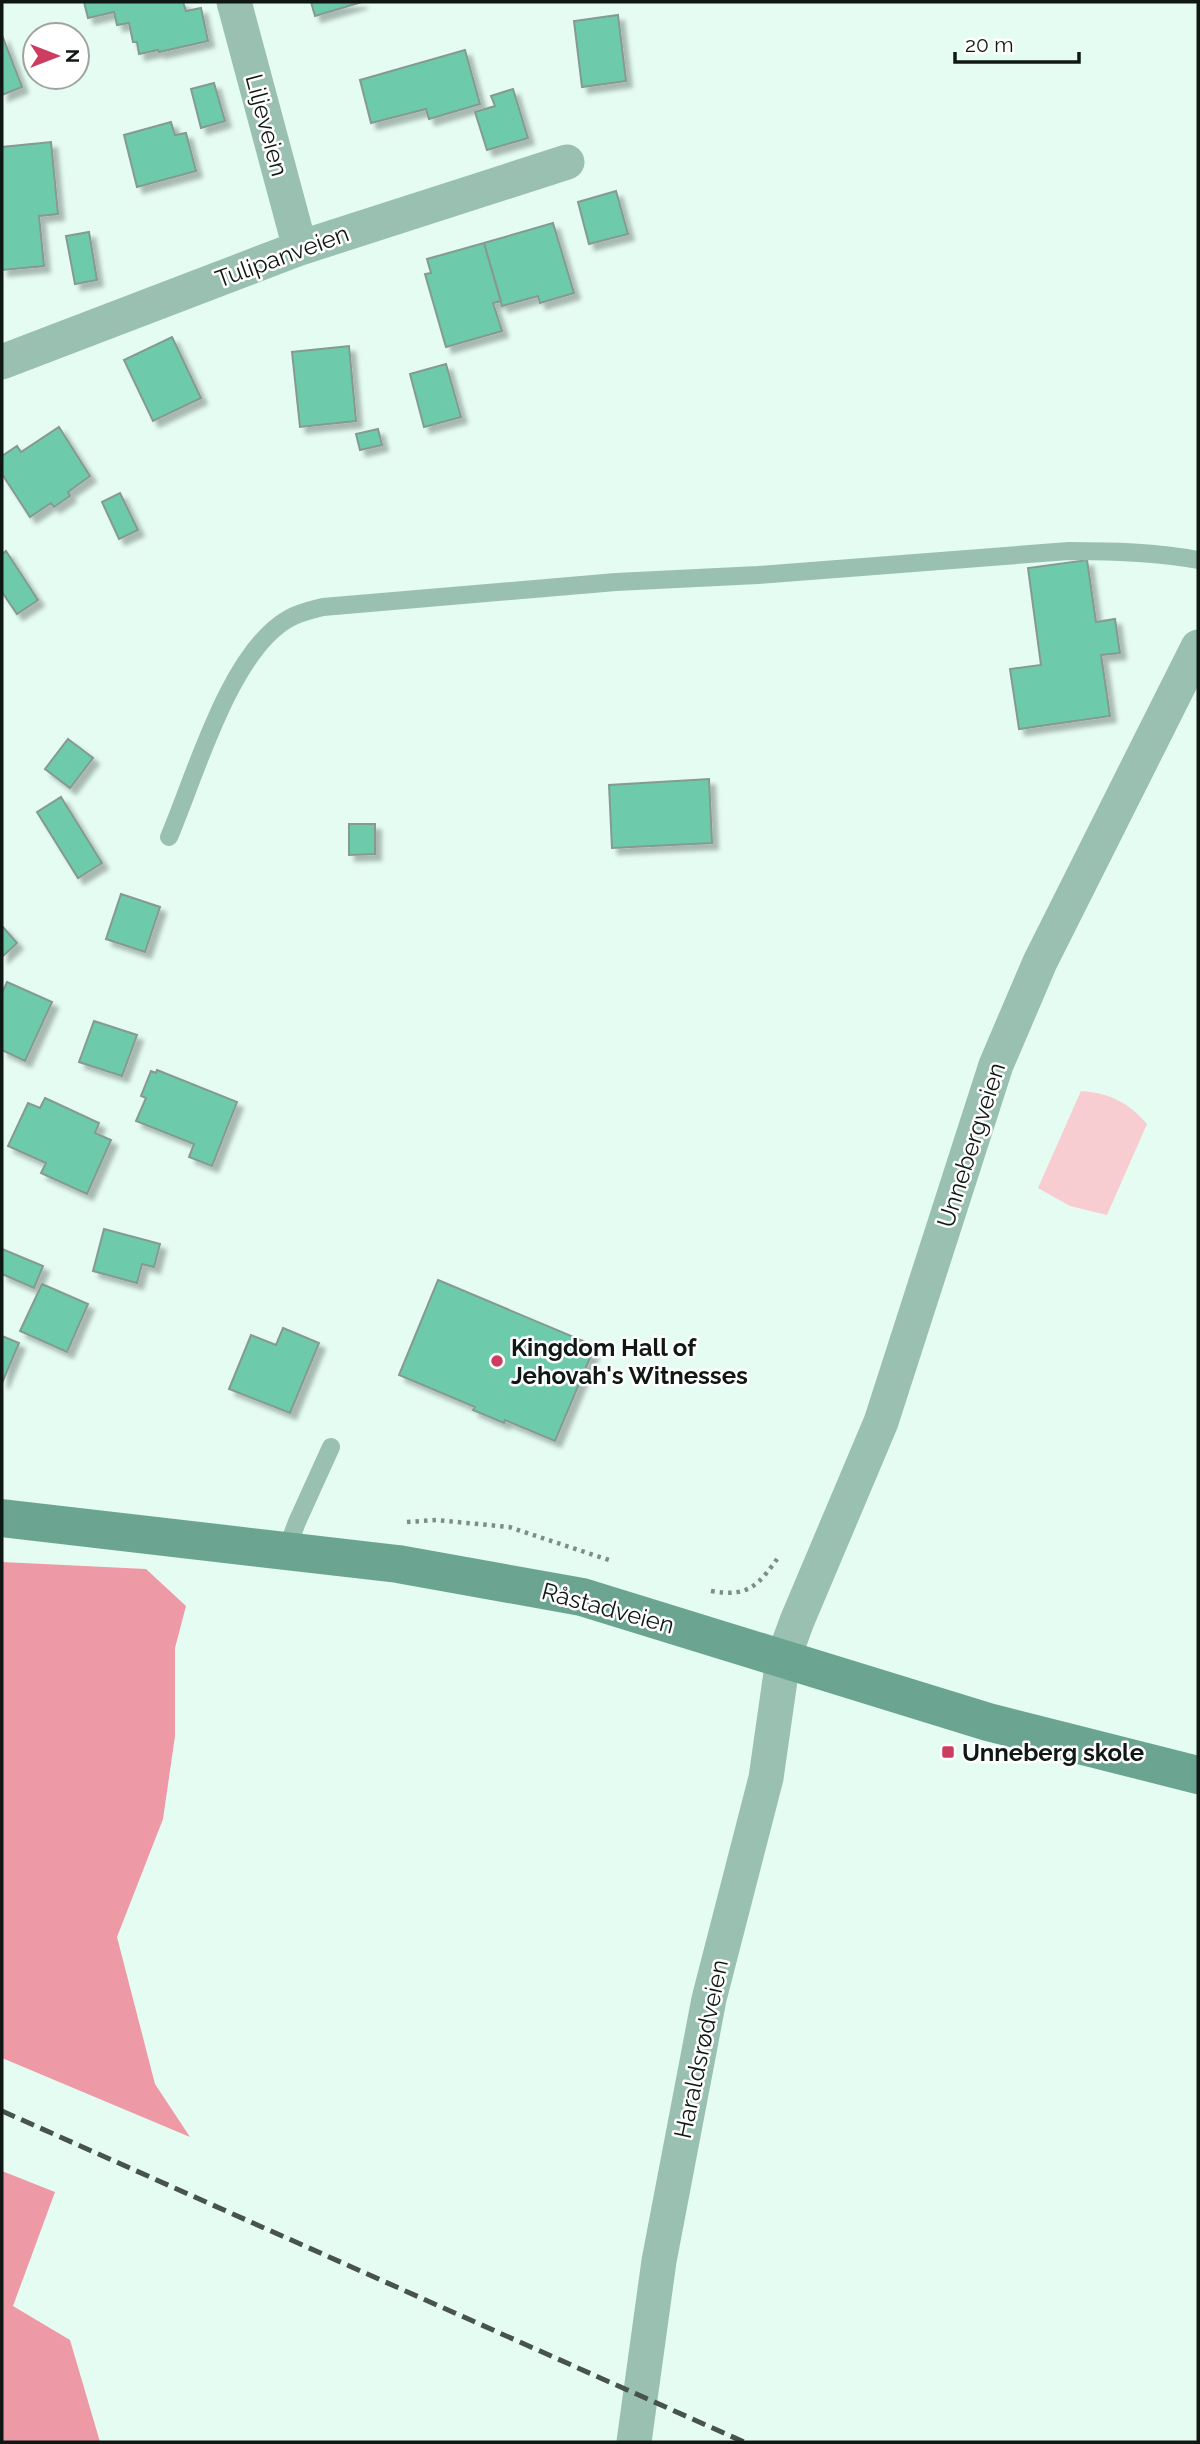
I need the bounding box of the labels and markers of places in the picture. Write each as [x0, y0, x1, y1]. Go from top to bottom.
place label: Kingdom Hall of Jehovah's Witnesses [511, 1333, 748, 1390]
marker: Kingdom Hall of Jehovah's Witnesses [489, 1353, 505, 1369]
place label: Unneberg skole [962, 1738, 1144, 1767]
marker: Unneberg skole [940, 1744, 956, 1760]

